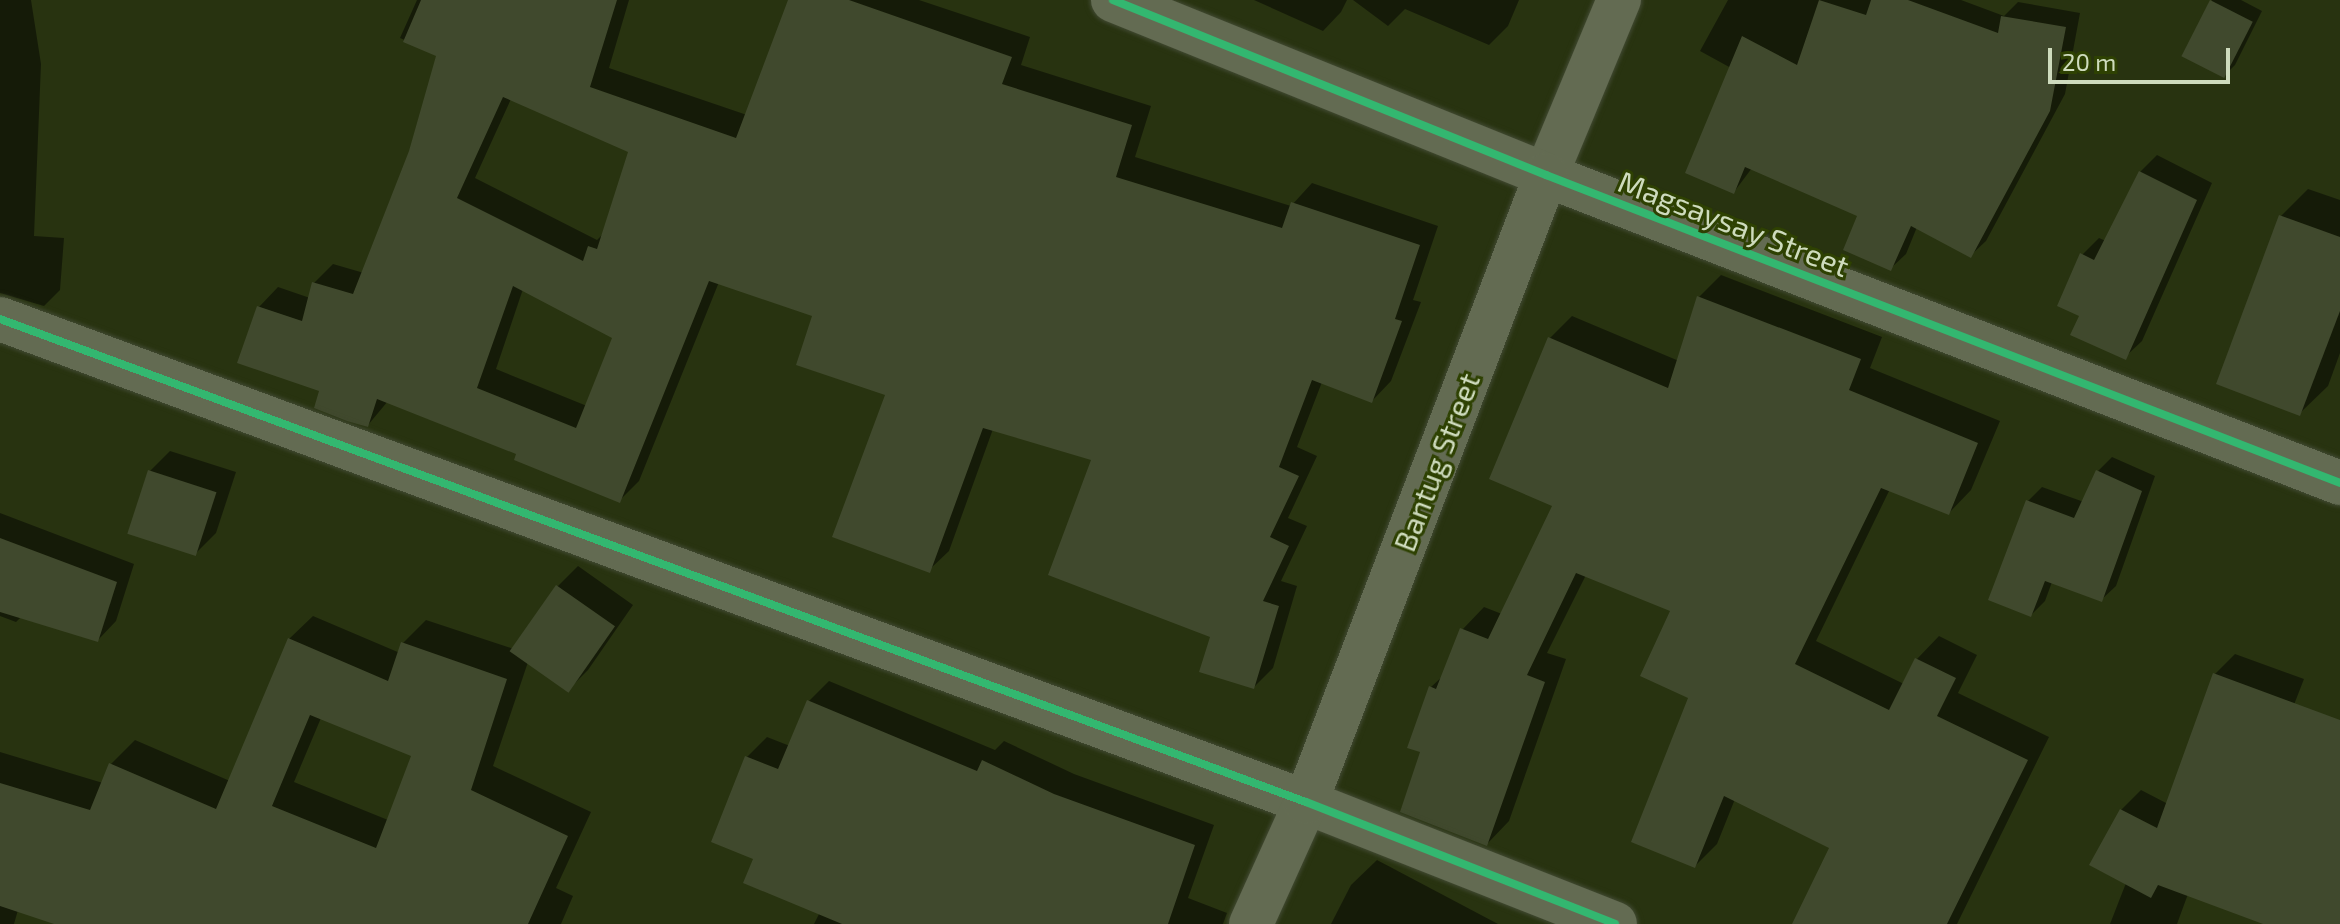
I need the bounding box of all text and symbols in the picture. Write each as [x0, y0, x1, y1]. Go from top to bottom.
scale bar [2052, 32, 2234, 82]
text: 20 m [2062, 47, 2116, 76]
street label: Magsaysay Street [1613, 162, 1855, 284]
street label: Bantug Street [1386, 368, 1486, 556]

